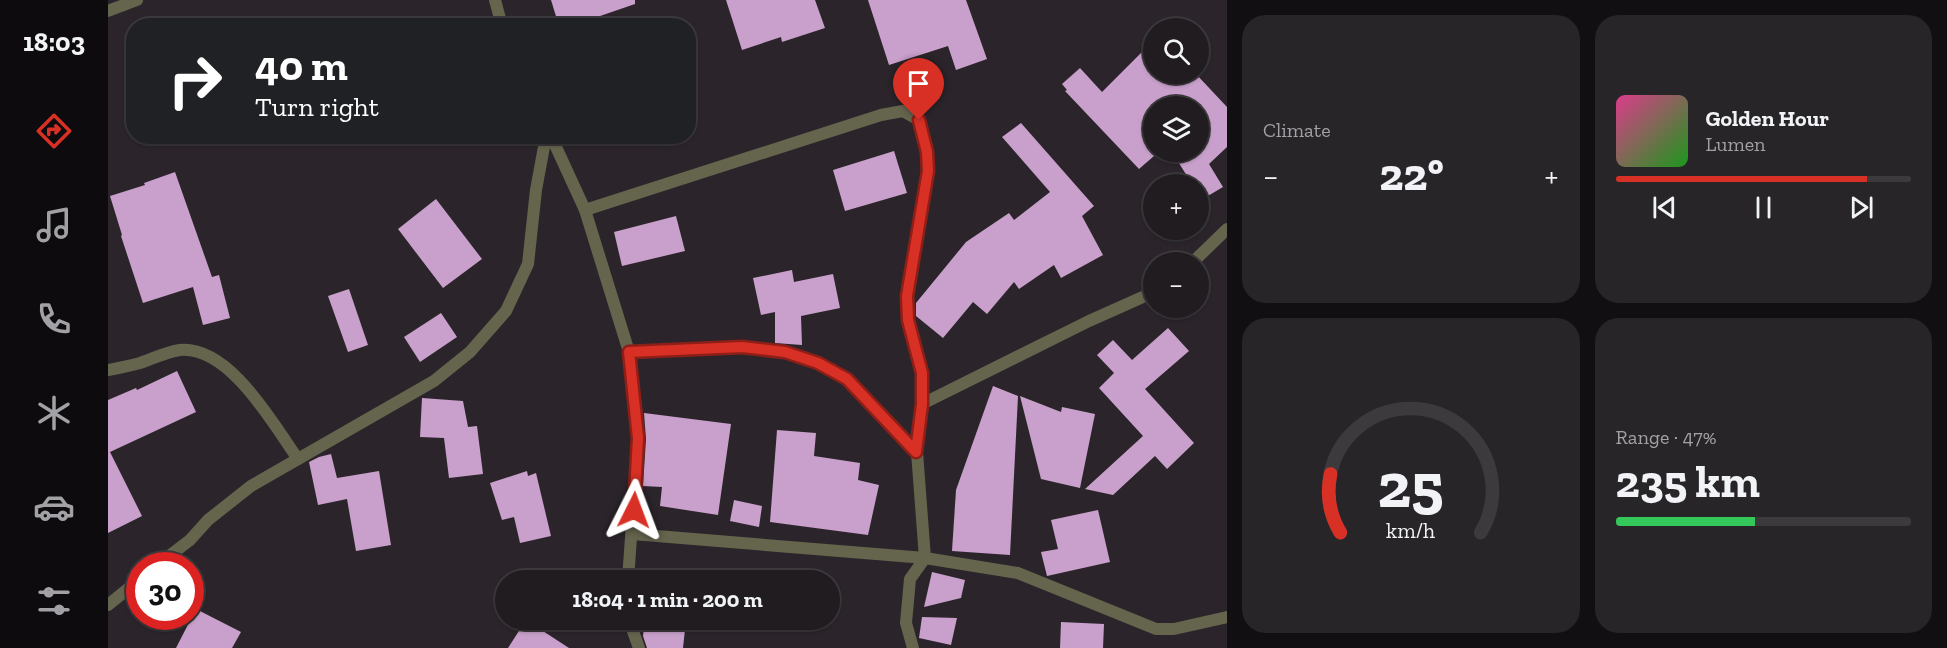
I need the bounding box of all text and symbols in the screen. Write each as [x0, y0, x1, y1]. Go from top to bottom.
map controls [1143, 18, 1209, 318]
button: search [1143, 18, 1209, 84]
text: 18:03 [23, 26, 85, 58]
text: 40 m [255, 40, 348, 91]
icon: right [156, 42, 234, 120]
pin [893, 58, 944, 120]
icon: arrive [902, 67, 935, 100]
text: Turn right [255, 91, 379, 123]
button: layers [1143, 96, 1209, 162]
text: Golden Hour [1706, 105, 1829, 132]
icon: directions [33, 110, 75, 152]
text: Climate [1263, 118, 1331, 142]
text: Lumen [1706, 132, 1766, 156]
text: 22° [1379, 148, 1444, 202]
text: − [1263, 156, 1278, 195]
text: + [1545, 156, 1559, 195]
button: + [1143, 174, 1209, 240]
icon: previous [1648, 191, 1681, 224]
icon: pause [1747, 191, 1780, 224]
icon: next [1845, 191, 1878, 224]
icon: music [33, 204, 75, 246]
button: − [1143, 252, 1209, 318]
icon: phone [33, 298, 75, 340]
icon: climate [33, 392, 75, 434]
text: Range · 47% [1616, 425, 1716, 449]
text: 25 [1378, 448, 1444, 523]
text: 235 km [1616, 455, 1760, 509]
position arrow [602, 478, 666, 542]
icon: car [33, 486, 75, 528]
text: km/h [1386, 518, 1435, 543]
speed limit sign: 30 [126, 552, 204, 630]
icon: filters [33, 580, 75, 622]
text: 18:04 · 1 min · 200 m [572, 586, 763, 613]

